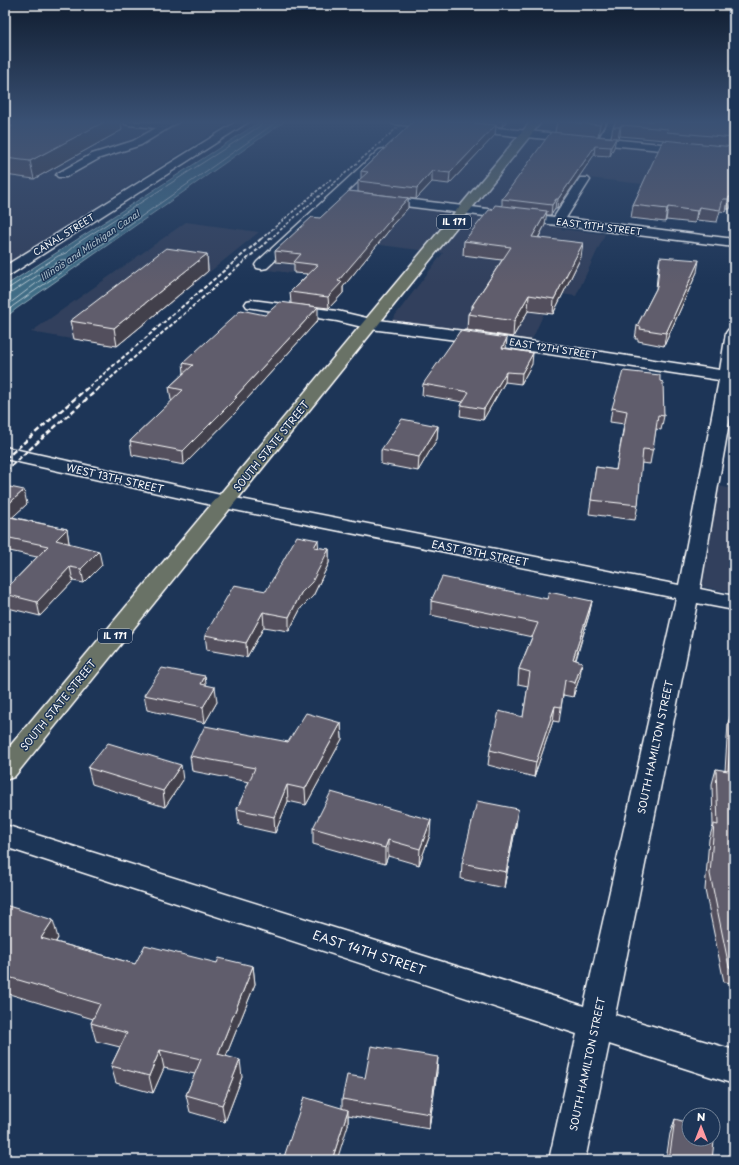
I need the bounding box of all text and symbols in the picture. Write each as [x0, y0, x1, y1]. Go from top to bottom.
water label: Illinois and Michigan Canal [37, 206, 143, 284]
street label: CANAL STREET [30, 209, 98, 259]
street label: EAST 11TH STREET [555, 214, 644, 238]
road number: IL 171 [437, 215, 471, 229]
street label: EAST 12TH STREET [508, 334, 599, 362]
street label: SOUTH STATE STREET [229, 397, 312, 494]
street label: WEST 13TH STREET [65, 459, 166, 496]
street label: EAST 13TH STREET [430, 536, 530, 569]
road number: IL 171 [98, 629, 132, 643]
street label: SOUTH STATE STREET [16, 656, 99, 753]
street label: SOUTH HAMILTON STREET [633, 679, 676, 815]
street label: EAST 14TH STREET [310, 925, 429, 979]
street label: SOUTH HAMILTON STREET [565, 996, 608, 1132]
north arrow [681, 1107, 721, 1147]
text: N [697, 1108, 706, 1125]

